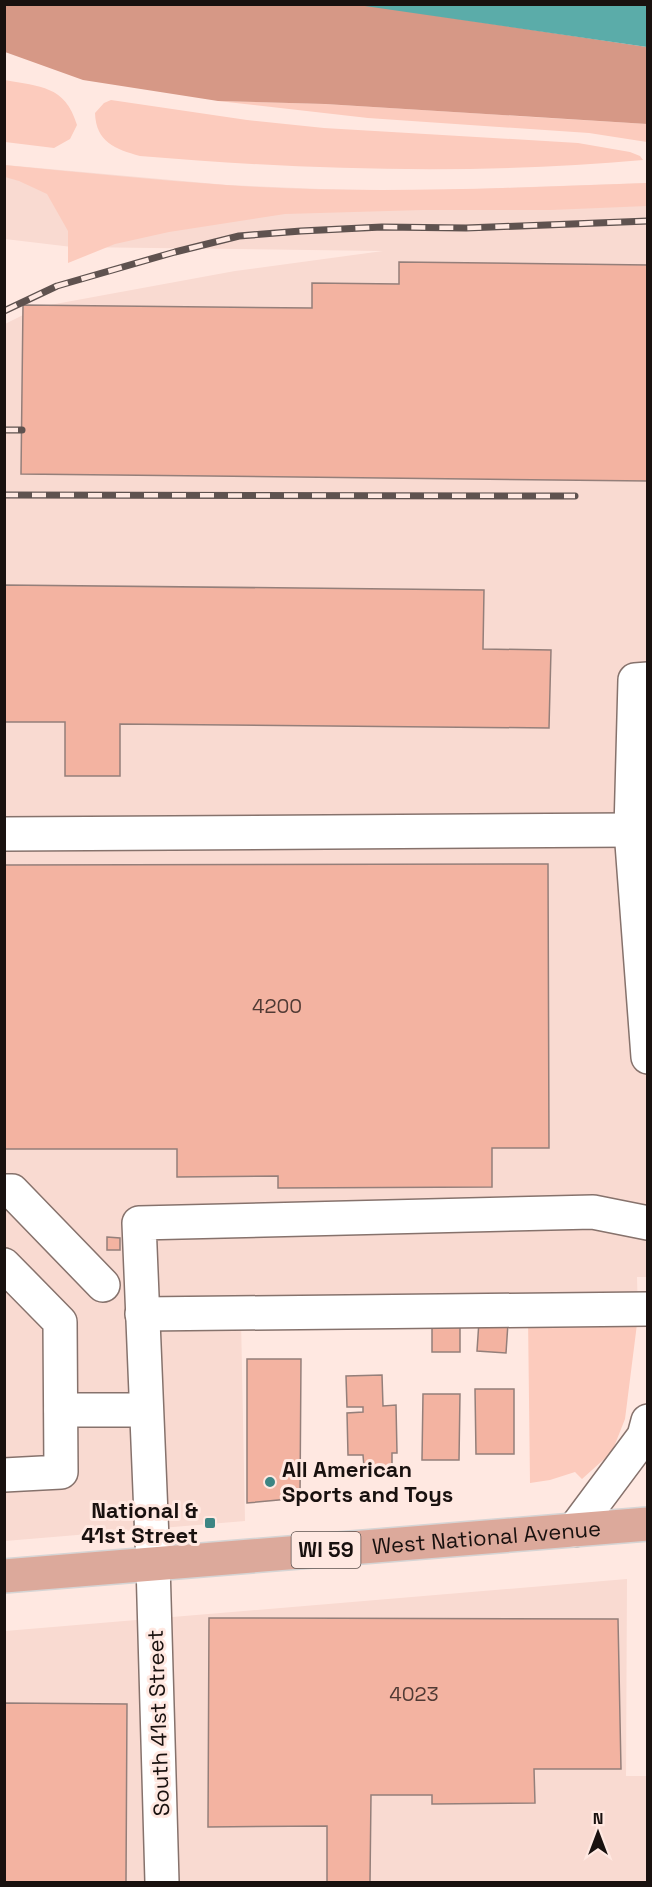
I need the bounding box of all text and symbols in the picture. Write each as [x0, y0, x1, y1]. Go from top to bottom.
house number: 4200 [252, 993, 302, 1019]
place label: All American Sports and Toys [282, 1455, 453, 1508]
marker: All American Sports and Toys [263, 1475, 277, 1489]
place label: National & 41st Street [81, 1496, 198, 1549]
street label: West National Avenue [371, 1514, 602, 1560]
marker: National & 41st Street [203, 1516, 217, 1530]
road number: WI 59 [292, 1532, 360, 1568]
street label: South 41st Street [141, 1629, 175, 1817]
house number: 4023 [389, 1681, 439, 1707]
north arrow [568, 1803, 628, 1863]
text: N [593, 1808, 603, 1829]

